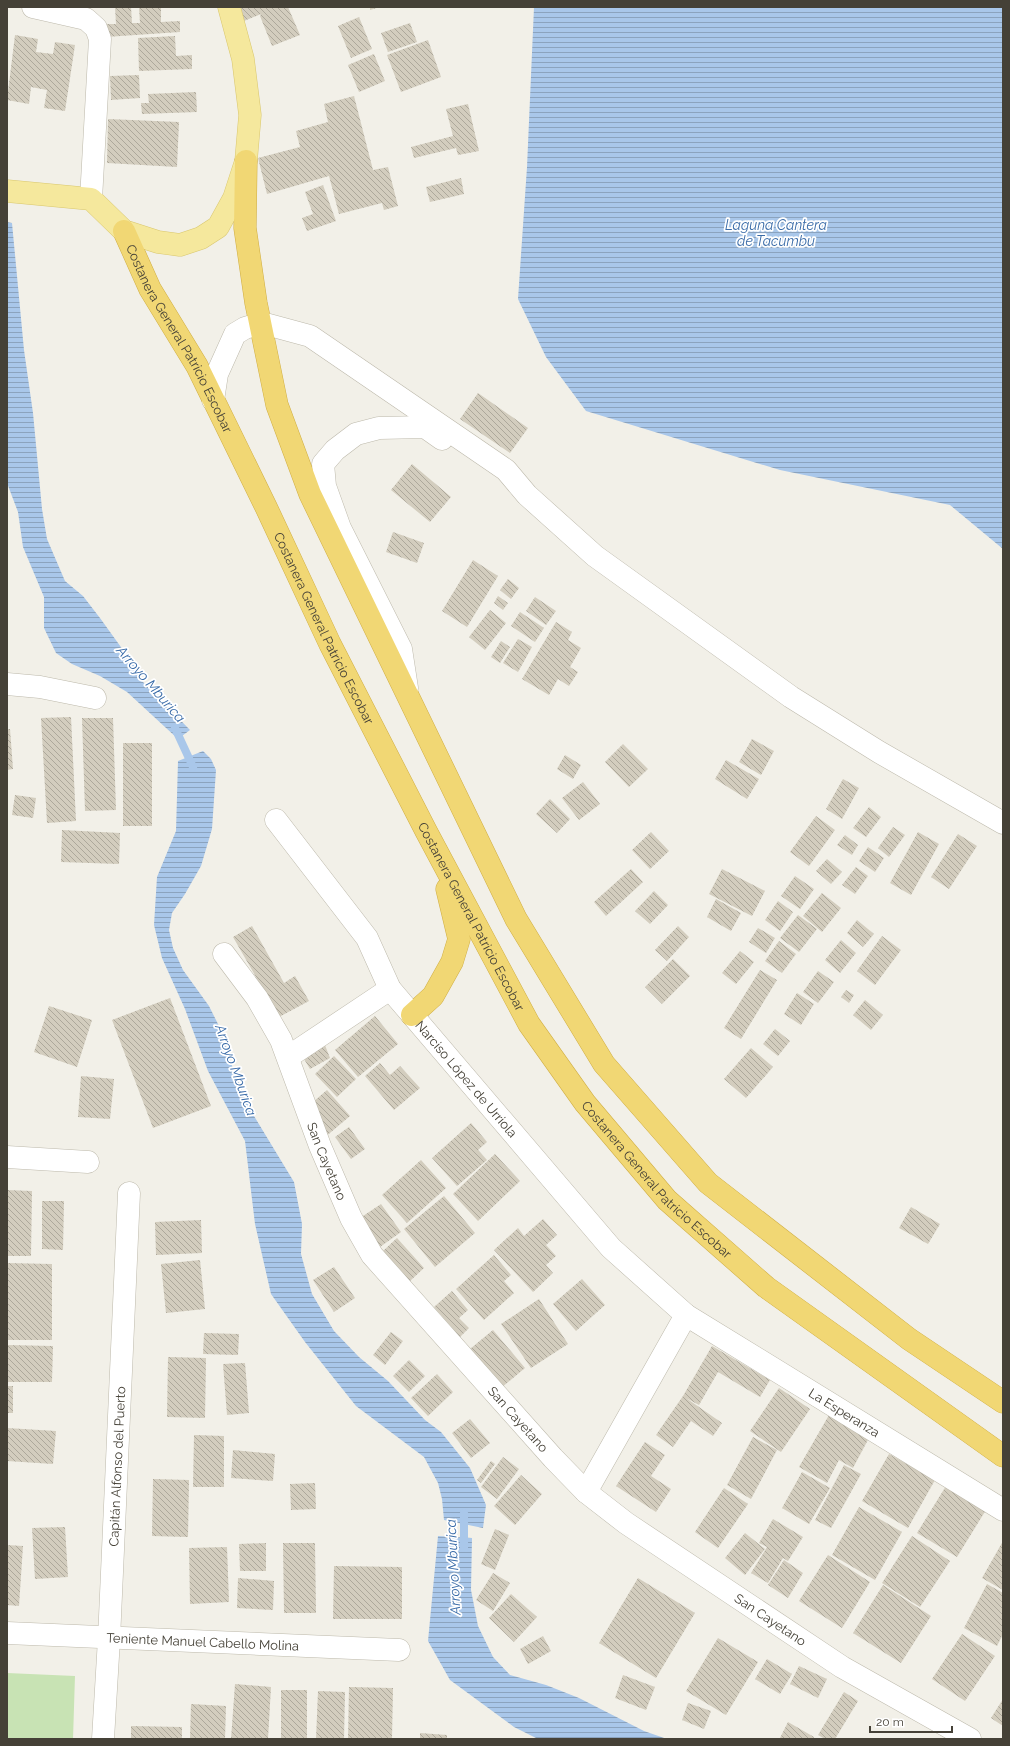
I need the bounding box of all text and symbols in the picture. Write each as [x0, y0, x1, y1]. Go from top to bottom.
water label: Laguna Cantera de Tacumbu [725, 217, 827, 249]
street label: Costanera General Patricio Escobar [123, 242, 236, 435]
street label: Costanera General Patricio Escobar [271, 530, 377, 727]
water label: Arroyo Mburica [113, 642, 189, 725]
street label: Costanera General Patricio Escobar [415, 820, 528, 1014]
street label: Narciso López de Urriola [412, 1018, 520, 1140]
water label: Arroyo Mburica [212, 1021, 260, 1118]
street label: Costanera General Patricio Escobar [579, 1098, 735, 1262]
street label: San Cayetano [304, 1120, 350, 1203]
street label: San Cayetano [485, 1383, 551, 1455]
street label: La Esperanza [806, 1385, 882, 1440]
street label: Capitán Alfonso del Puerto [106, 1386, 128, 1547]
water label: Arroyo Mburica [442, 1519, 464, 1616]
street label: San Cayetano [732, 1591, 809, 1649]
street label: Teniente Manuel Cabello Molina [106, 1630, 299, 1654]
scale bar [870, 1708, 952, 1734]
text: 20 m [876, 1715, 904, 1729]

